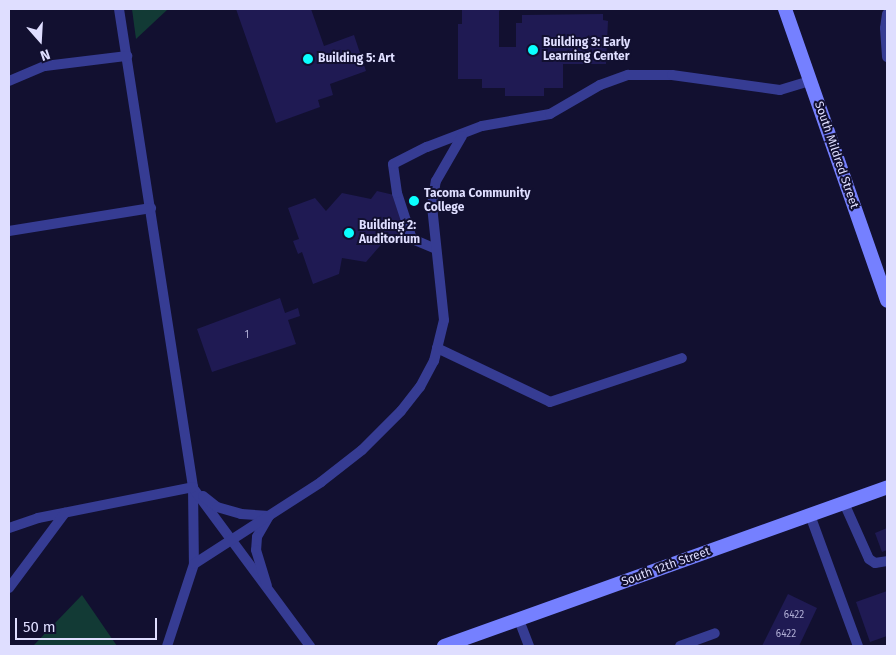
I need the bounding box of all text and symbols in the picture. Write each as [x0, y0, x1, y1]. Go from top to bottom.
north arrow [15, 15, 65, 65]
place label: Building 3: Early Learning Center [543, 36, 630, 64]
marker: Building 3: Early Learning Center [527, 44, 539, 56]
text: N [38, 45, 52, 64]
place label: Building 5: Art [318, 52, 395, 66]
marker: Building 5: Art [302, 53, 314, 65]
street label: South Mildred Street [811, 100, 861, 210]
place label: Tacoma Community College [424, 187, 530, 215]
marker: Tacoma Community College [408, 195, 420, 207]
place label: Building 2: Auditorium [359, 219, 420, 247]
marker: Building 2: Auditorium [343, 227, 355, 239]
house number: 1 [245, 330, 249, 342]
street label: South 12th Street [620, 544, 712, 590]
scale bar [18, 608, 160, 640]
house number: 6422 [784, 610, 804, 622]
text: 50 m [23, 618, 56, 636]
house number: 6422 [776, 629, 796, 641]

